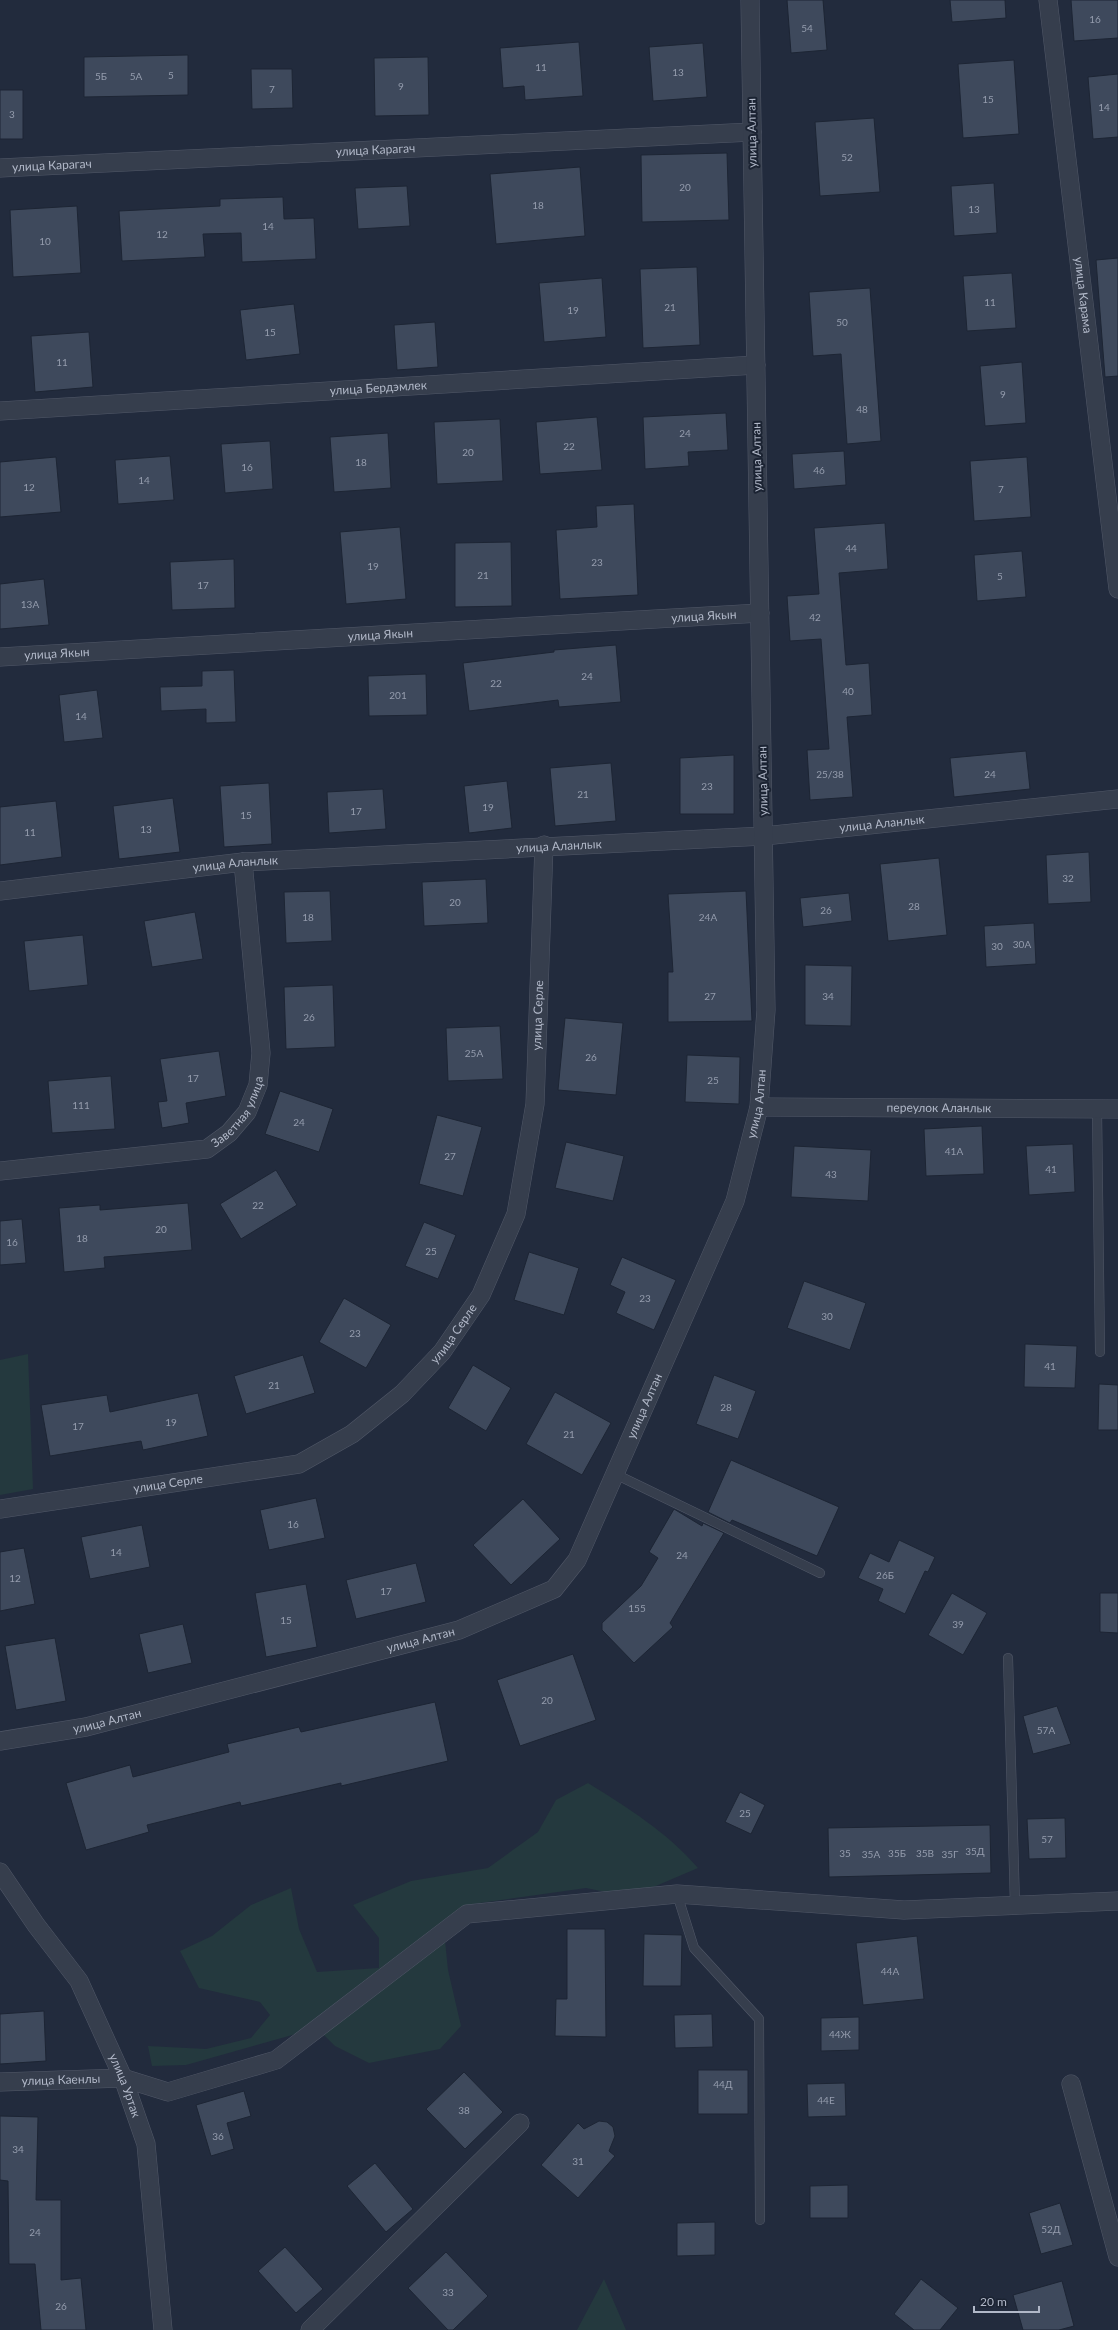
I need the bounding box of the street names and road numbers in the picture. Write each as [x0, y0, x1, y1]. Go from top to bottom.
street label: улица Алтан [743, 98, 760, 168]
street label: улица Карагач [335, 140, 416, 159]
street label: улица Карагач [12, 156, 92, 174]
street label: улица Карама [1072, 256, 1096, 334]
street label: улица Бердэмлек [329, 377, 428, 398]
street label: улица Алтан [748, 422, 765, 492]
street label: улица Якын [671, 606, 737, 625]
street label: улица Якын [347, 625, 413, 644]
street label: улица Якын [24, 644, 90, 663]
street label: улица Алтан [754, 746, 771, 816]
street label: улица Аланлык [838, 811, 926, 835]
street label: улица Аланлык [516, 836, 603, 855]
street label: улица Аланлык [192, 852, 279, 875]
street label: улица Серле [529, 980, 546, 1051]
street label: улица Алтан [743, 1069, 769, 1140]
street label: Заветная улица [208, 1076, 266, 1151]
street label: переулок Аланлык [887, 1100, 992, 1115]
street label: улица Серле [427, 1301, 480, 1366]
street label: улица Алтан [623, 1371, 665, 1441]
street label: улица Серле [132, 1471, 204, 1496]
street label: улица Алтан [385, 1623, 456, 1656]
street label: улица Алтан [72, 1705, 143, 1736]
street label: улица Уртак [106, 2051, 144, 2120]
street label: улица Каенлы [21, 2071, 100, 2088]

